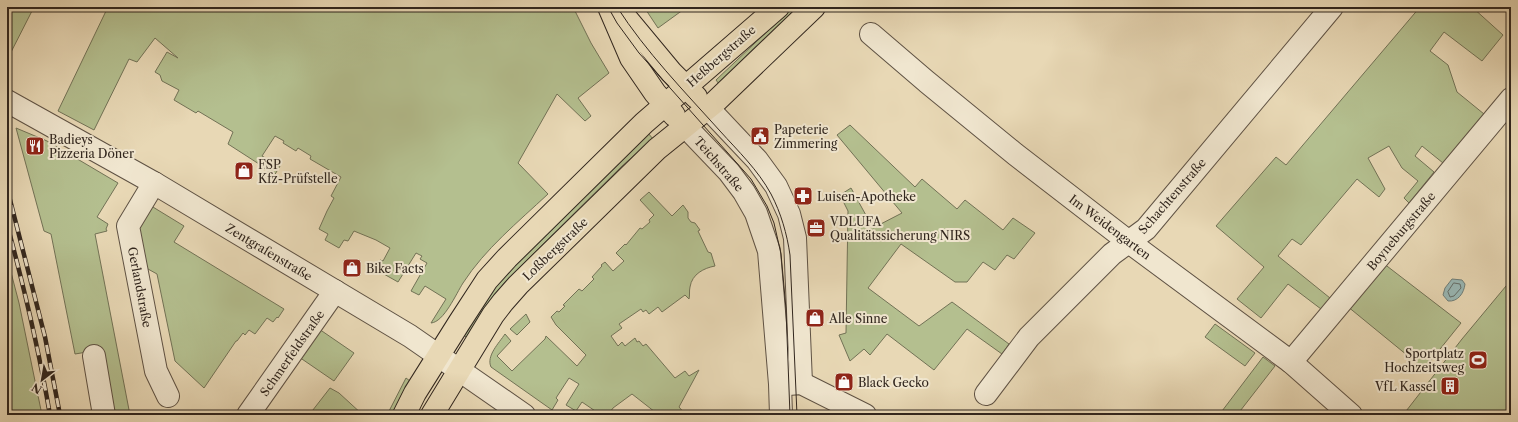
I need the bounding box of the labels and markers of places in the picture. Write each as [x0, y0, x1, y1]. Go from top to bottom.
place label: Papeterie Zimmering [774, 122, 838, 151]
public building icon: Papeterie Zimmering [749, 125, 771, 147]
place label: Badieys Pizzeria Döner [49, 132, 134, 161]
restaurant icon: Badieys Pizzeria Döner [24, 135, 46, 157]
place label: FSP Kfz-Prüfstelle [258, 157, 338, 186]
shop icon: FSP Kfz-Prüfstelle [233, 160, 255, 182]
pharmacy icon: Luisen-Apotheke [792, 185, 814, 207]
place label: Luisen-Apotheke [817, 189, 916, 204]
place label: VDLUFA Qualitätssicherung NIRS [829, 214, 970, 243]
office icon: VDLUFA Qualitätssicherung NIRS [805, 217, 827, 239]
shop icon: Bike Facts [341, 257, 363, 279]
place label: Bike Facts [366, 261, 424, 276]
shop icon: Alle Sinne [804, 307, 826, 329]
place label: Alle Sinne [828, 311, 888, 326]
place label: Sportplatz Hochzeitsweg [1384, 346, 1465, 375]
sports icon: Sportplatz Hochzeitsweg [1467, 349, 1489, 371]
shop icon: Black Gecko [833, 371, 855, 393]
place label: Black Gecko [858, 375, 929, 390]
building icon: VfL Kassel [1439, 375, 1461, 397]
place label: VfL Kassel [1374, 379, 1436, 394]

